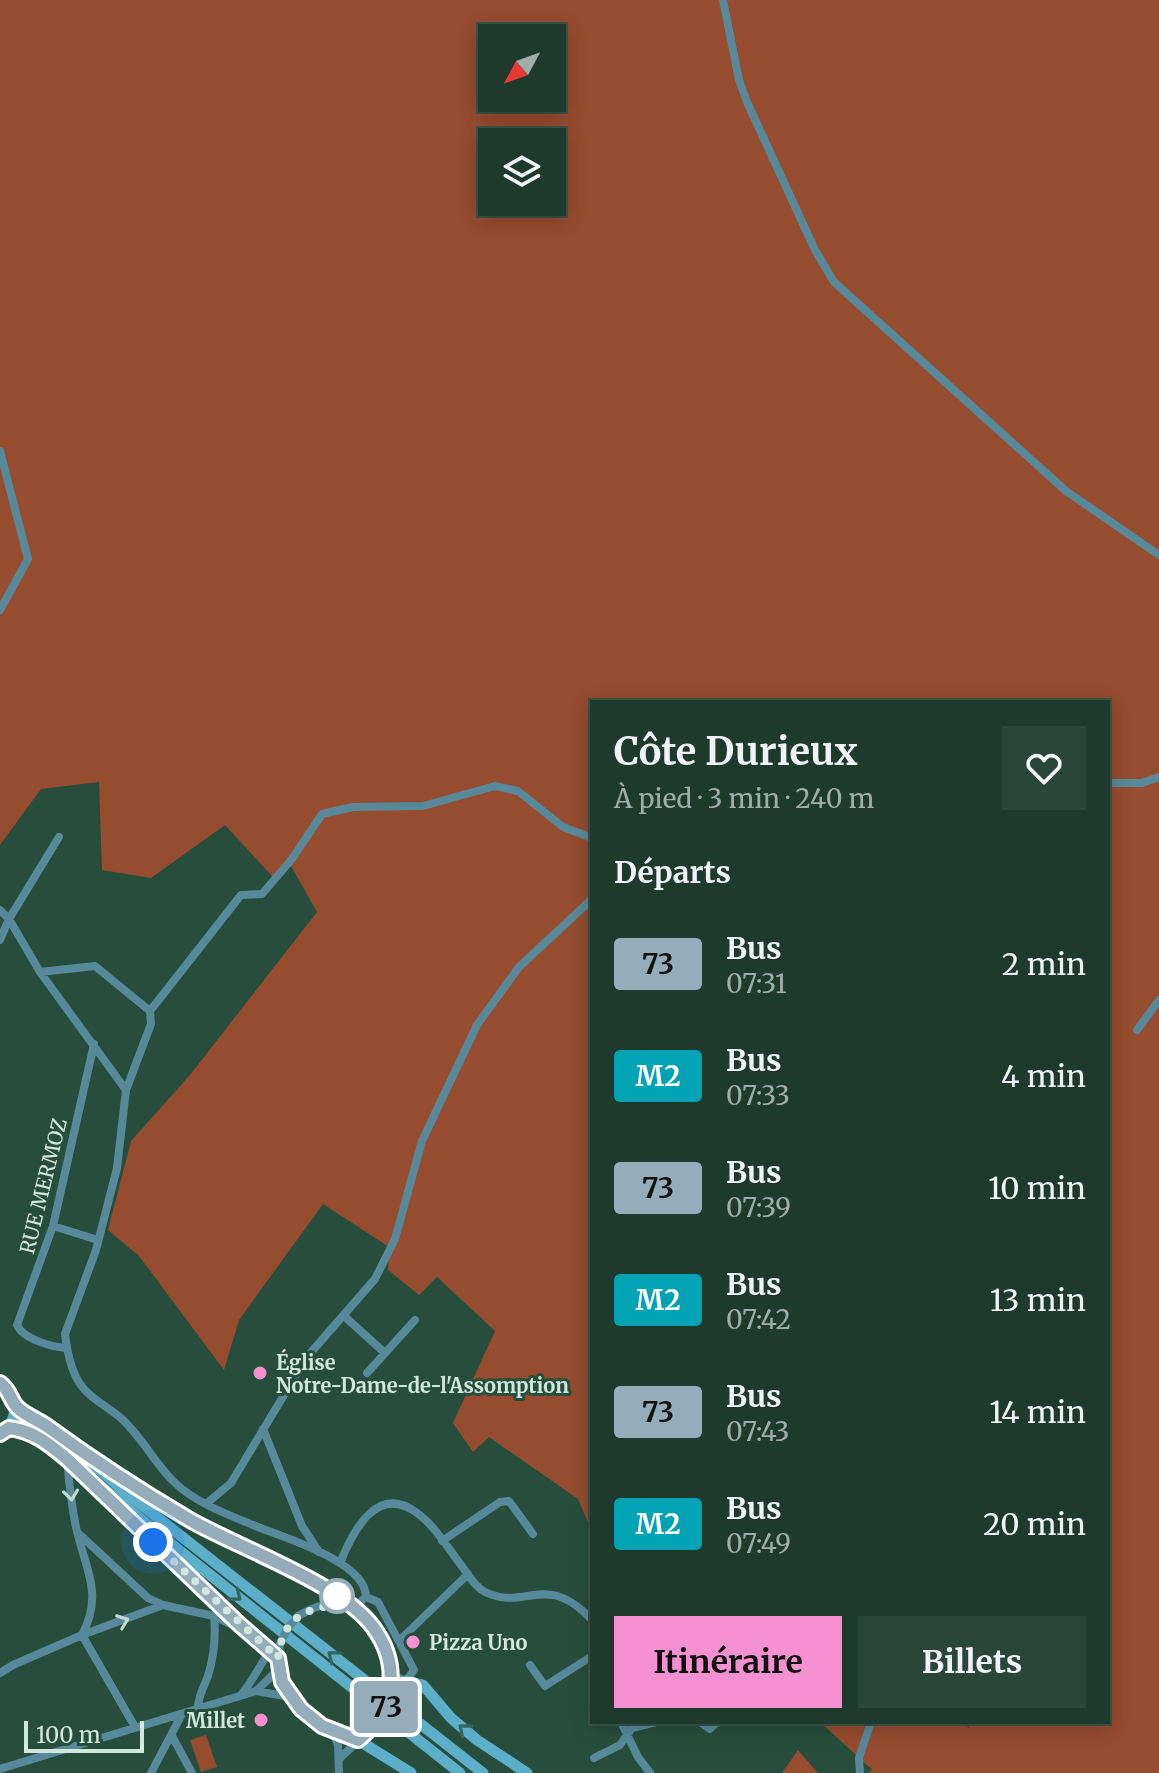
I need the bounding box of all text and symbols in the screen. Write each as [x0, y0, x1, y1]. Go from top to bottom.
north arrow [478, 24, 566, 112]
map controls [478, 24, 566, 216]
button: layers [478, 128, 566, 216]
button: heart [1002, 726, 1086, 810]
text: Côte Durieux [614, 728, 858, 775]
text: À pied · 3 min · 240 m [614, 782, 874, 815]
text: Départs [614, 853, 731, 891]
text: Bus [726, 929, 782, 967]
text: 2 min [1002, 945, 1086, 983]
text: 73 [642, 946, 674, 982]
text: 07:31 [726, 967, 787, 1000]
text: Bus [726, 1041, 782, 1079]
text: 4 min [1001, 1057, 1086, 1095]
text: M2 [635, 1058, 681, 1094]
text: 07:33 [726, 1079, 790, 1112]
street label: RUE MERMOZ [14, 1116, 72, 1256]
text: Bus [726, 1153, 782, 1191]
text: 10 min [988, 1169, 1086, 1207]
text: 73 [642, 1170, 674, 1206]
text: 07:39 [726, 1191, 791, 1224]
text: Bus [726, 1265, 782, 1303]
text: 13 min [990, 1281, 1086, 1319]
text: M2 [635, 1282, 681, 1318]
text: 07:42 [726, 1303, 791, 1336]
place label: Église Notre-Dame-de-l'Assomption [276, 1348, 569, 1398]
marker: Église Notre-Dame-de-l'Assomption [251, 1364, 269, 1382]
text: Bus [726, 1377, 782, 1415]
text: 14 min [989, 1393, 1086, 1431]
text: 73 [642, 1394, 674, 1430]
text: 07:43 [726, 1415, 789, 1448]
one-way arrow [62, 1489, 79, 1502]
text: Bus [726, 1489, 782, 1527]
text: 20 min [983, 1505, 1086, 1543]
text: M2 [635, 1506, 681, 1542]
your location [133, 1522, 173, 1562]
text: 07:49 [726, 1527, 791, 1560]
unlabelled marker [320, 1579, 354, 1613]
one-way arrow [227, 1586, 242, 1600]
one-way arrow [115, 1614, 129, 1631]
button: Itinéraire [614, 1616, 842, 1708]
button: Billets [858, 1616, 1086, 1708]
place label: Pizza Uno [429, 1630, 528, 1655]
marker: Pizza Uno [404, 1633, 422, 1651]
one-way arrow [327, 1652, 342, 1666]
line badge: 73 [350, 1681, 422, 1733]
text: 73 [370, 1689, 402, 1725]
place label: Millet [186, 1708, 245, 1733]
marker: Millet [252, 1711, 270, 1729]
scale bar [24, 1717, 144, 1753]
text: 100 m [36, 1721, 101, 1749]
one-way arrow [459, 1724, 473, 1739]

